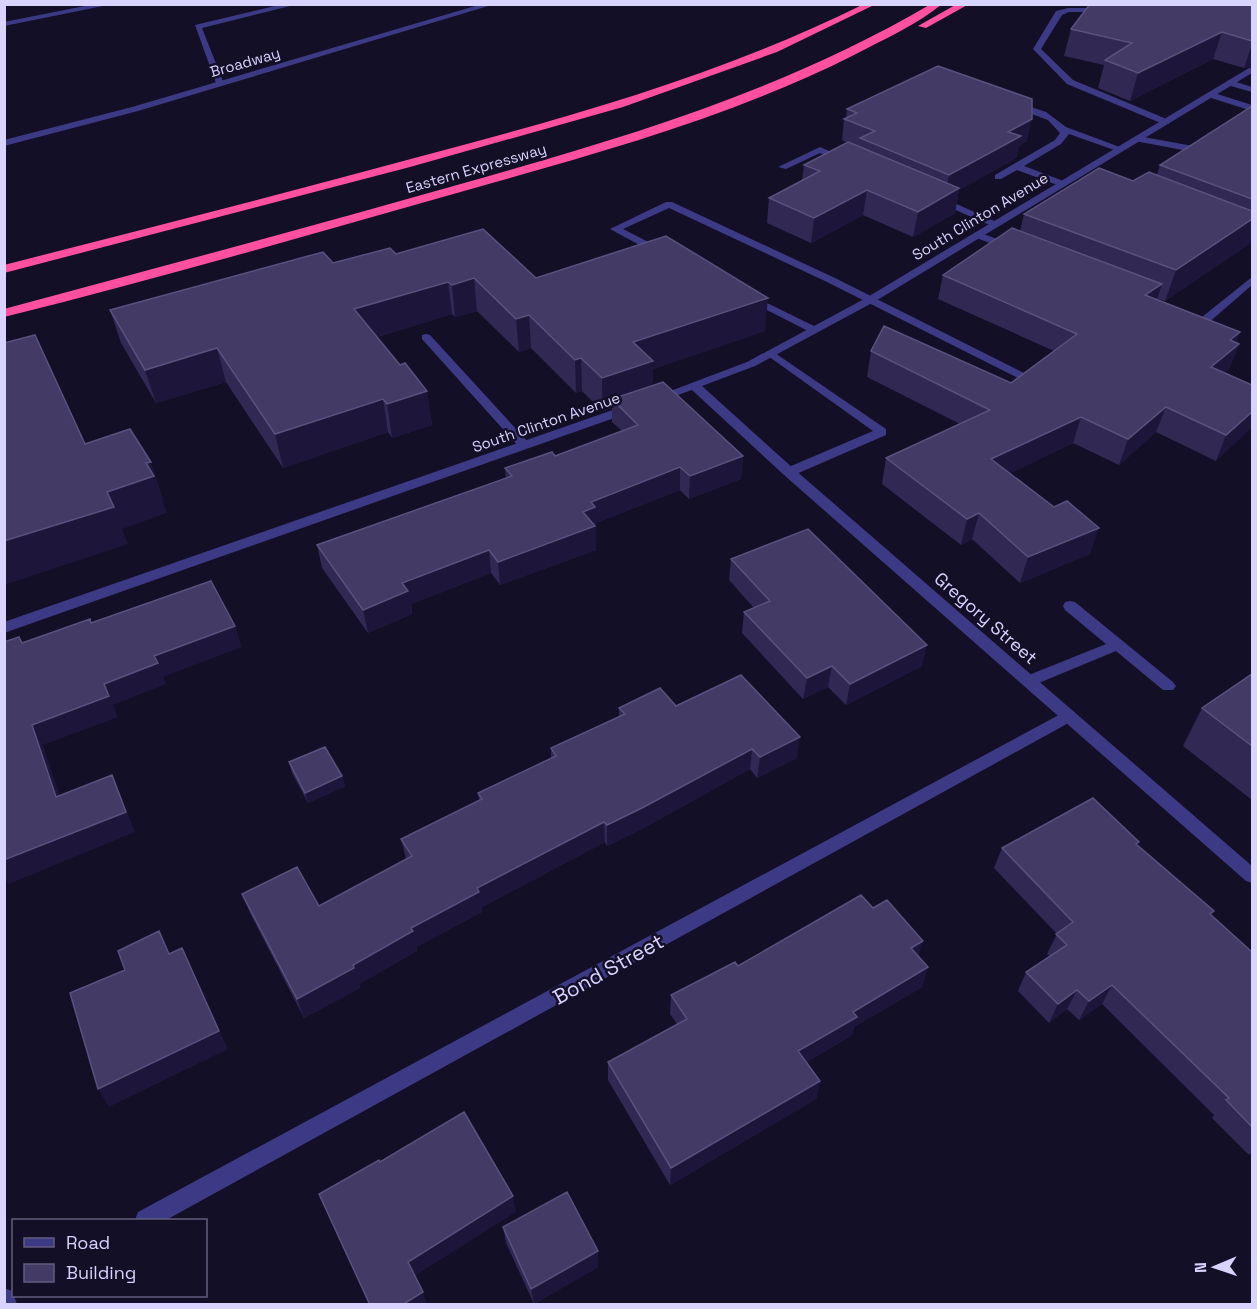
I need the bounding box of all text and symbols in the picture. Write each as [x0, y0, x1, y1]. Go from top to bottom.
street label: Broadway [208, 43, 282, 81]
street label: Eastern Expressway [403, 139, 549, 197]
street label: South Clinton Avenue [909, 168, 1052, 264]
street label: South Clinton Avenue [469, 388, 623, 456]
street label: Gregory Street [930, 567, 1042, 669]
street label: Bond Street [548, 927, 668, 1011]
legend [12, 1219, 207, 1297]
text: Road [66, 1231, 110, 1254]
north arrow [1185, 1237, 1245, 1297]
text: Building [66, 1261, 136, 1284]
text: N [1190, 1262, 1211, 1273]

